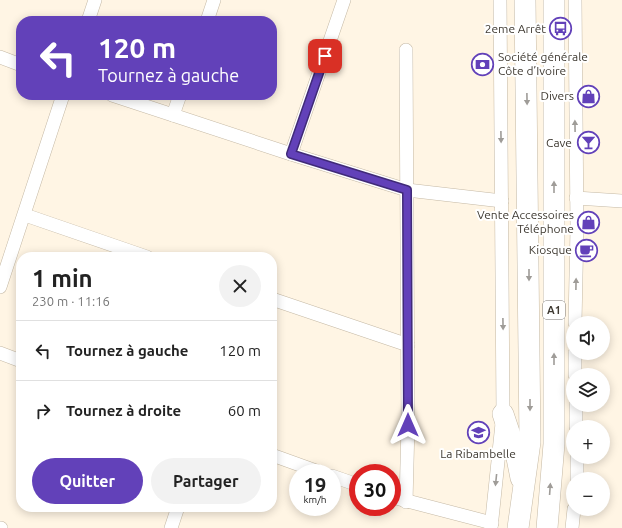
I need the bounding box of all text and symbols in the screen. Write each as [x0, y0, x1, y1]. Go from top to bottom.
bus stop icon: 2eme Arrêt [548, 16, 574, 42]
place label: 2eme Arrêt [485, 22, 546, 35]
icon: left [32, 32, 84, 84]
text: 120 m [98, 32, 176, 63]
pin [308, 39, 342, 73]
icon: arrive [314, 45, 336, 67]
place label: Société générale Côte d’Ivoire [498, 50, 588, 77]
bank icon: Société générale Côte d’Ivoire [469, 51, 495, 77]
text: Tournez à gauche [98, 65, 239, 85]
shop icon: Divers [576, 83, 602, 109]
place label: Divers [540, 89, 574, 102]
one-way arrow [524, 93, 530, 106]
one-way arrow [572, 120, 579, 132]
bar icon: Cave [575, 130, 601, 156]
one-way arrow [498, 131, 504, 144]
place label: Cave [546, 136, 572, 149]
one-way arrow [551, 180, 557, 193]
place label: Vente Accessoires Téléphone [477, 208, 574, 235]
shop icon: Vente Accessoires Téléphone [576, 209, 602, 235]
cafe icon: Kiosque [574, 237, 600, 263]
place label: Kiosque [529, 243, 572, 256]
text: 1 min [32, 265, 93, 292]
button: close [219, 265, 261, 307]
one-way arrow [526, 269, 532, 282]
one-way arrow [573, 277, 579, 290]
text: 230 m · 11:16 [32, 294, 110, 308]
road number: A1 [543, 301, 565, 319]
map controls [566, 316, 610, 516]
button: sound [566, 316, 610, 360]
one-way arrow [500, 318, 506, 331]
icon: left [32, 340, 54, 362]
text: Tournez à gauche [66, 342, 189, 359]
text: 120 m [219, 342, 261, 359]
one-way arrow [551, 352, 557, 365]
button: layers [566, 368, 610, 412]
one-way arrow [527, 399, 533, 412]
icon: right [32, 400, 54, 422]
text: Tournez à droite [66, 402, 181, 419]
text: 60 m [228, 402, 261, 419]
position arrow [387, 404, 429, 446]
school or university icon: La Ribambelle [465, 420, 491, 446]
button: + [566, 420, 610, 464]
place label: La Ribambelle [440, 447, 516, 460]
button: Quitter [32, 458, 143, 504]
button: Partager [151, 458, 261, 504]
speed limit sign: 30 [349, 464, 401, 516]
button: − [566, 472, 610, 516]
text: 19 [304, 473, 326, 496]
one-way arrow [493, 474, 500, 486]
one-way arrow [547, 483, 554, 495]
text: km/h [303, 494, 327, 505]

